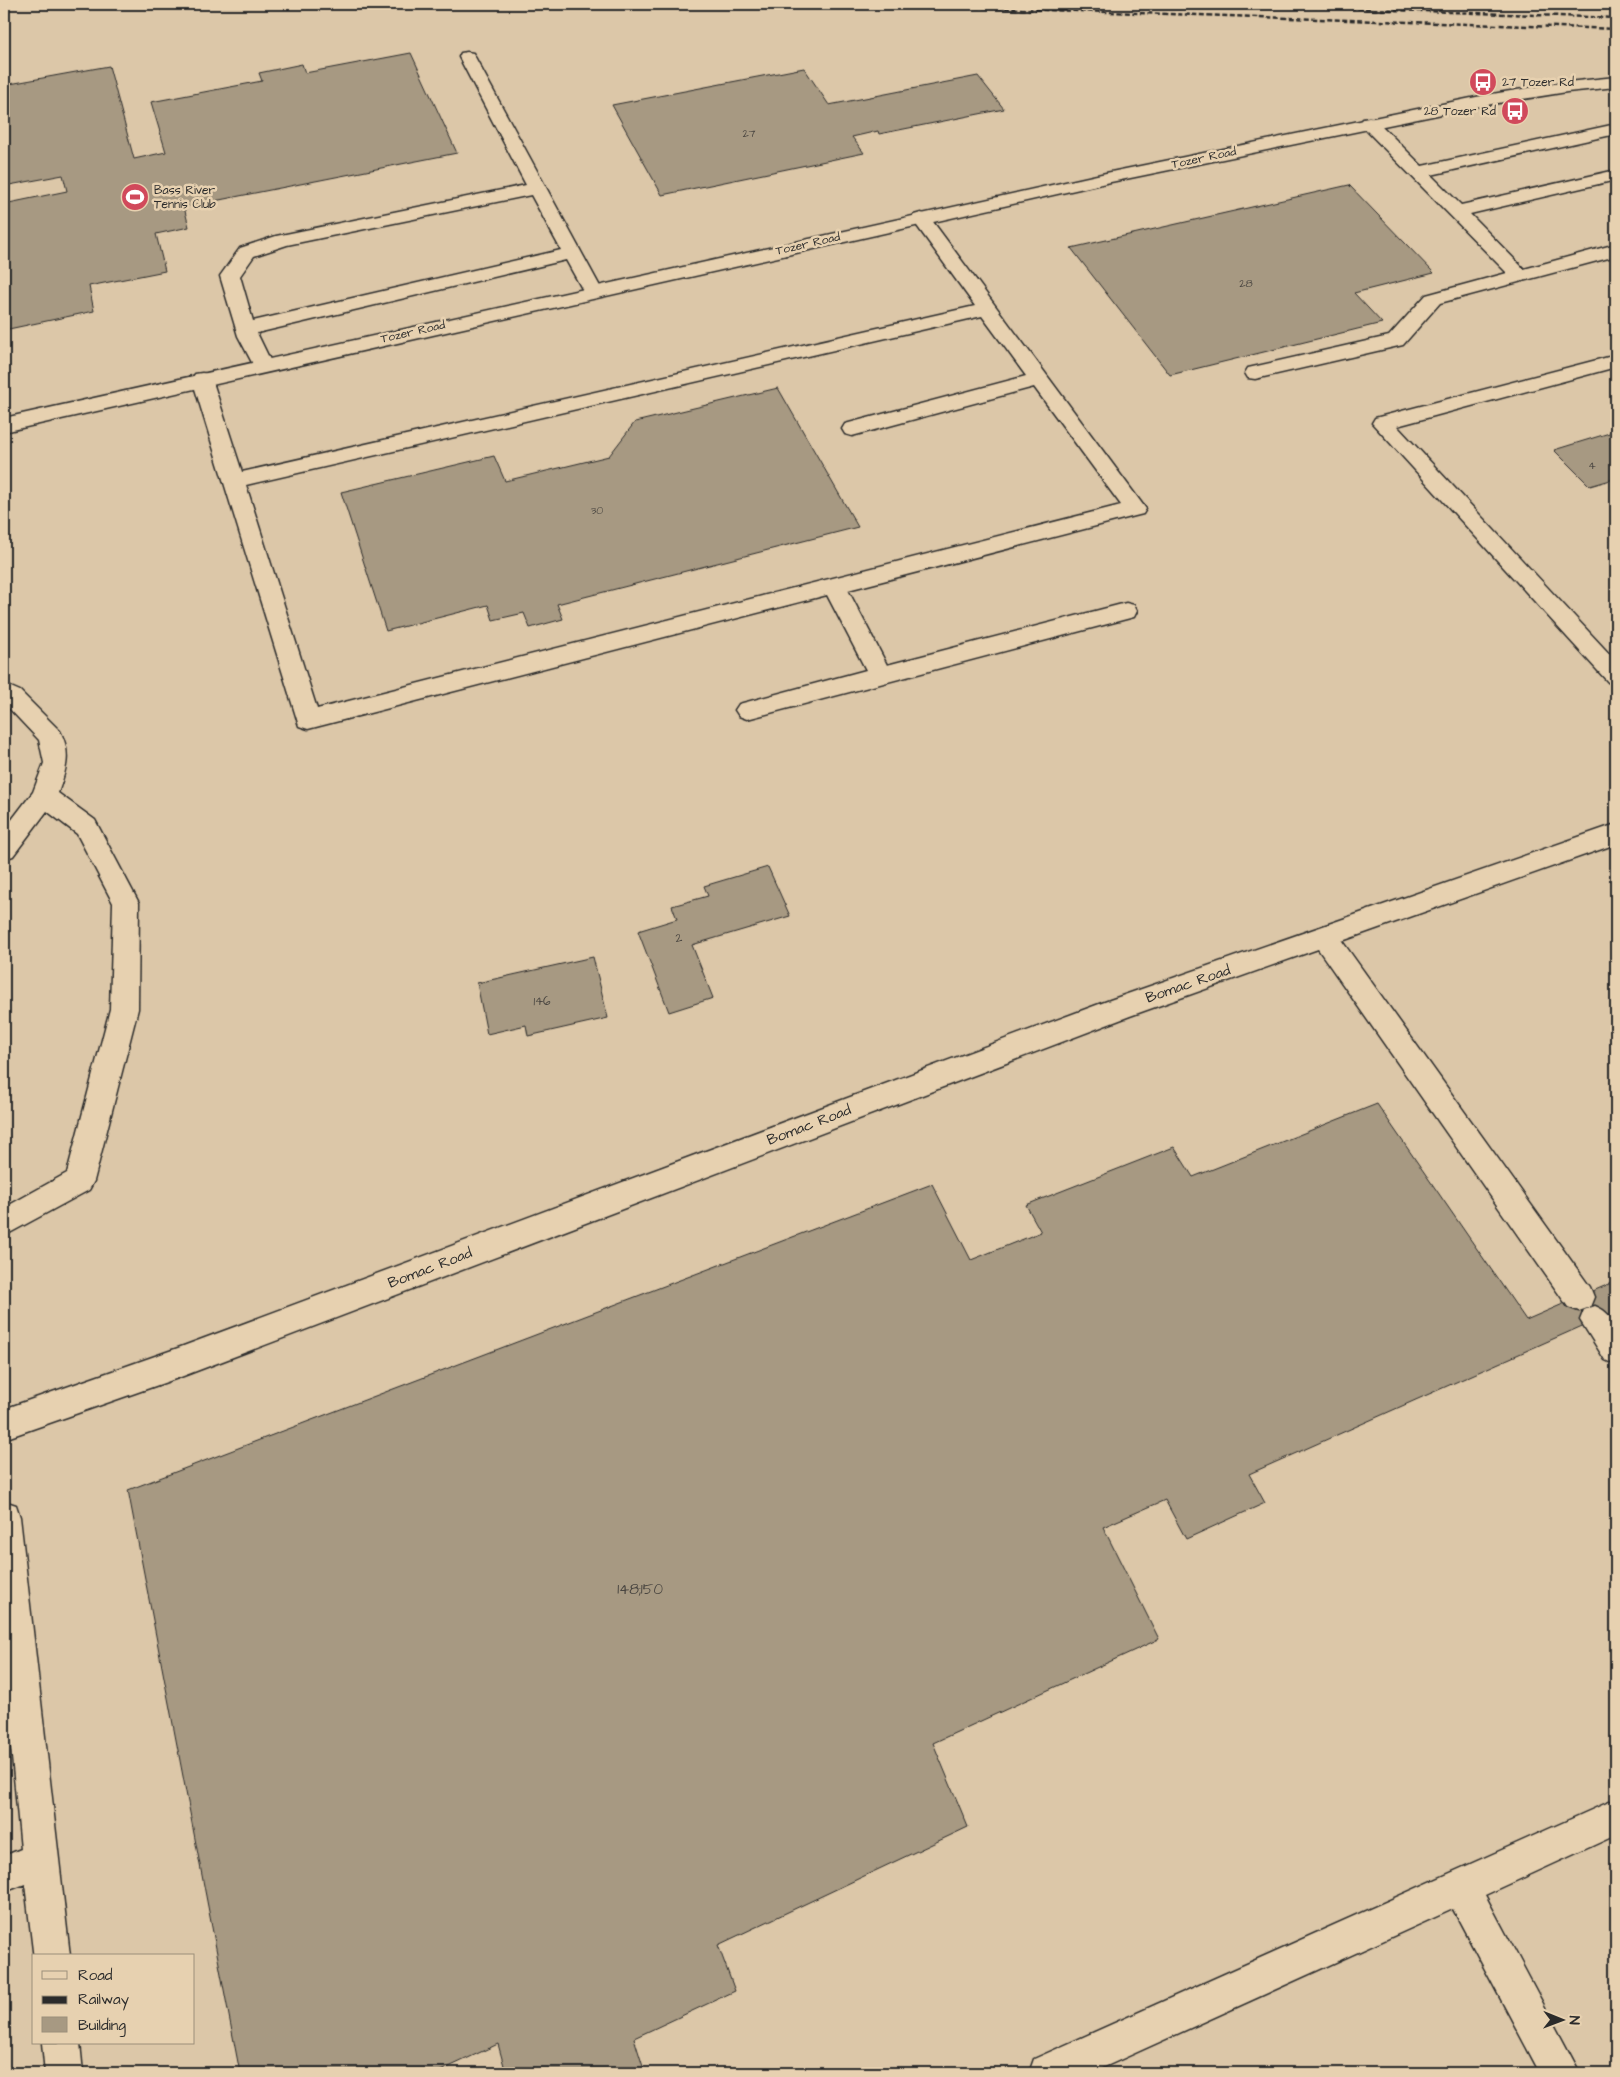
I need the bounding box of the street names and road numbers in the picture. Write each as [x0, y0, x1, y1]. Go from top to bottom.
street label: Tozer Road [1170, 143, 1238, 173]
street label: Tozer Road [774, 228, 842, 260]
street label: Tozer Road [379, 316, 447, 348]
street label: Bomac Road [1143, 960, 1233, 1008]
street label: Bomac Road [764, 1099, 854, 1151]
street label: Bomac Road [385, 1242, 475, 1294]

